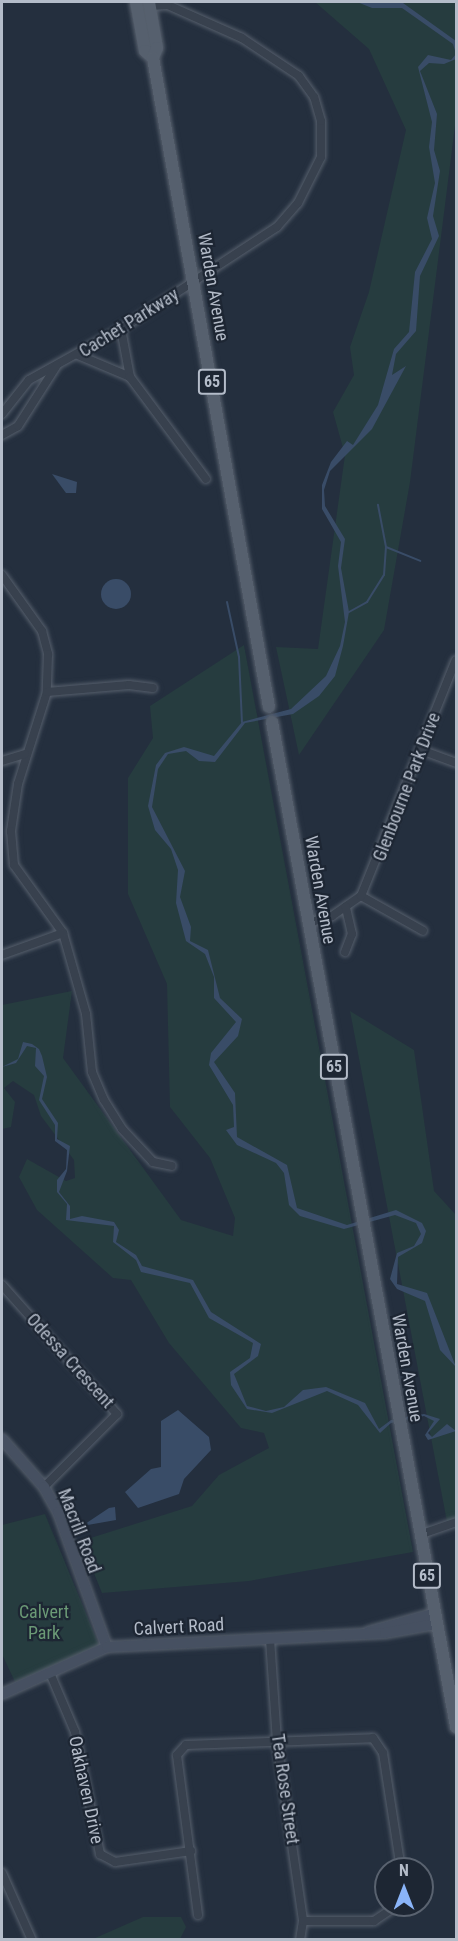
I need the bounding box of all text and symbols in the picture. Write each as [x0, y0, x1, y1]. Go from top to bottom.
street label: Warden Avenue [193, 231, 233, 343]
street label: Cachet Parkway [75, 284, 183, 362]
road number: 65 [197, 369, 227, 395]
street label: Glenbourne Park Drive [369, 710, 445, 864]
street label: Warden Avenue [300, 834, 340, 946]
road number: 65 [319, 1054, 349, 1080]
street label: Odessa Crescent [22, 1309, 118, 1413]
street label: Warden Avenue [387, 1312, 427, 1424]
street label: Macrill Road [53, 1486, 105, 1576]
road number: 65 [412, 1563, 442, 1589]
park label: Calvert Park [19, 1602, 69, 1644]
street label: Calvert Road [133, 1614, 225, 1640]
street label: Tea Rose Street [267, 1732, 303, 1846]
street label: Oakhaven Drive [64, 1734, 108, 1846]
north arrow [374, 1857, 434, 1917]
text: N [399, 1861, 409, 1880]

